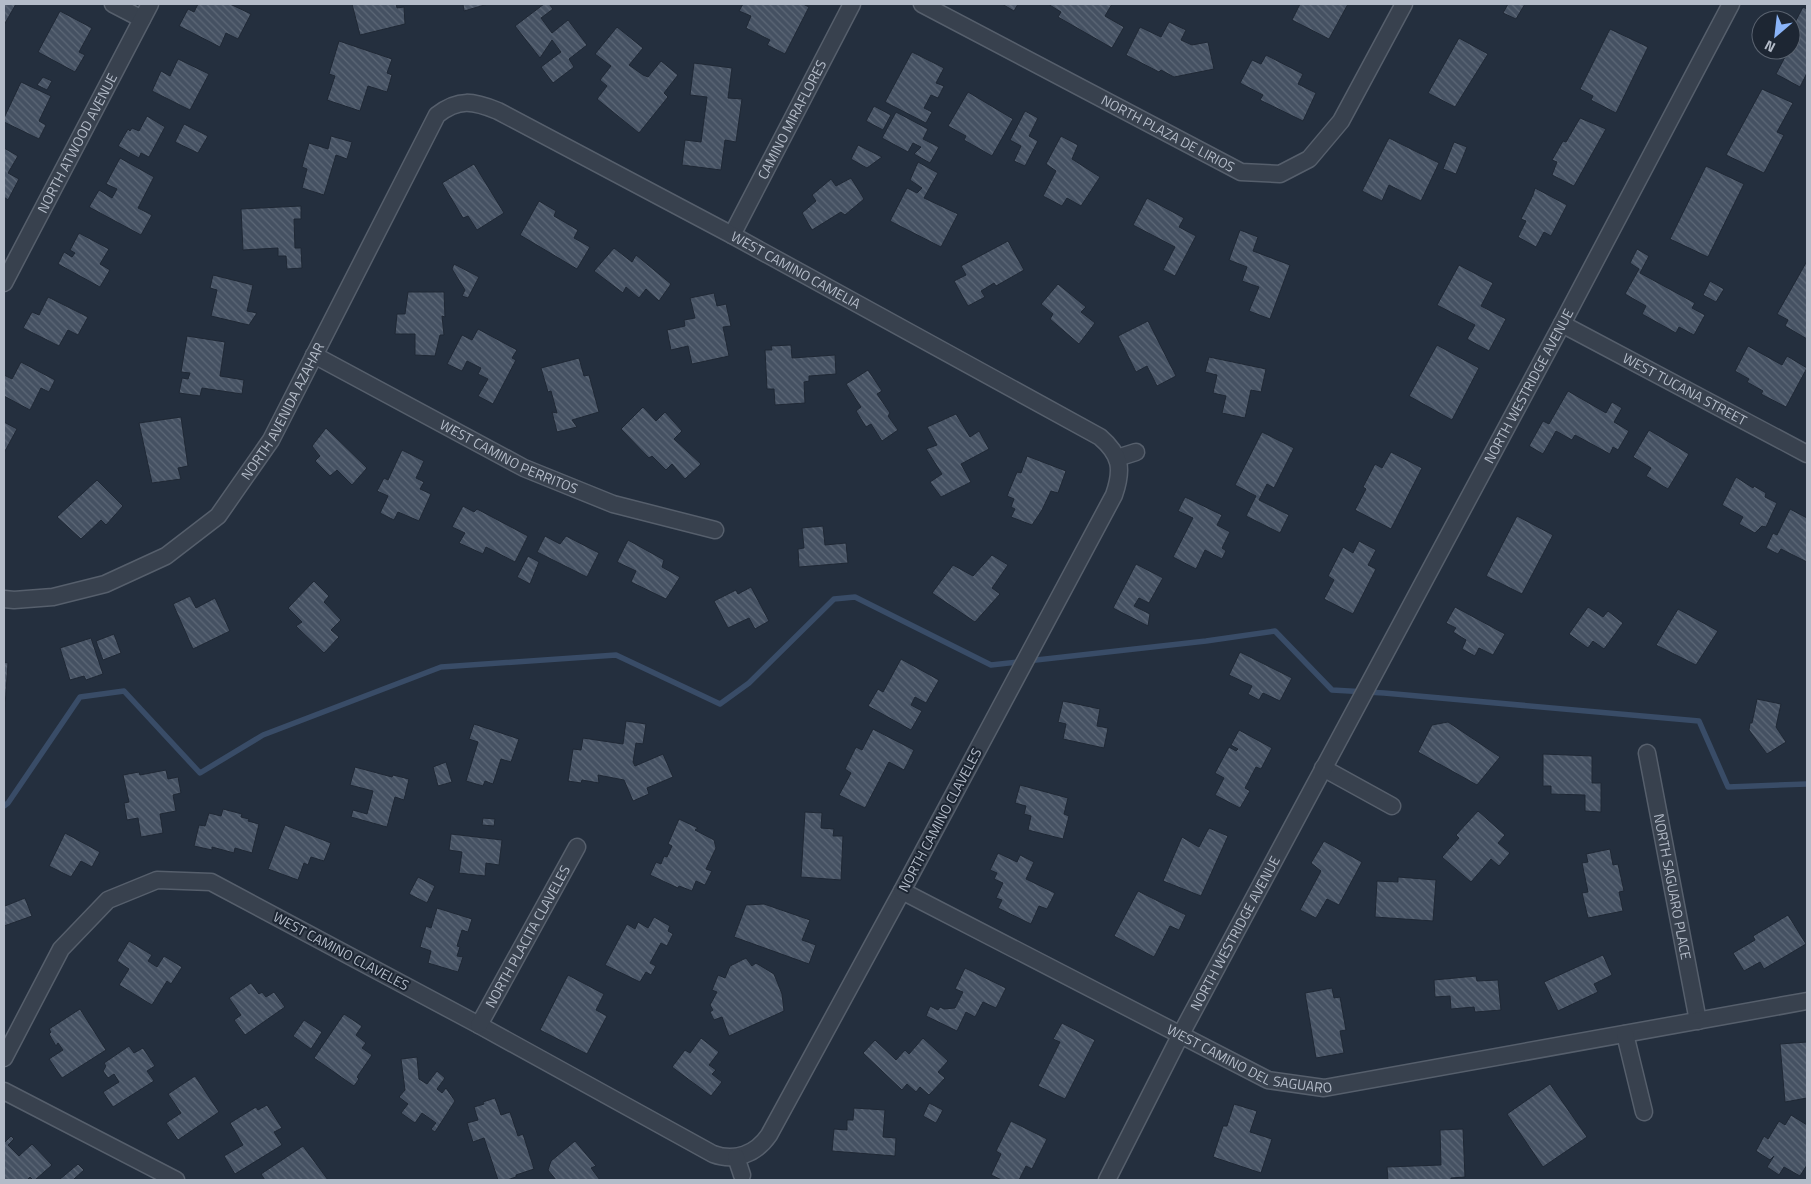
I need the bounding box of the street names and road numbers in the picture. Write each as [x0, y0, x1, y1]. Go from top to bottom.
street label: CAMINO MIRAFLORES [752, 56, 831, 183]
street label: NORTH ATWOOD AVENUE [32, 69, 122, 216]
street label: NORTH PLAZA DE LIRIOS [1098, 89, 1239, 177]
street label: WEST CAMINO CAMELIA [727, 226, 865, 314]
street label: NORTH WESTRIDGE AVENUE [1478, 304, 1578, 467]
street label: NORTH AVENIDA AZAHAR [235, 339, 329, 484]
street label: WEST TUCANA STREET [1619, 347, 1751, 431]
street label: WEST CAMINO PERRITOS [436, 414, 581, 499]
street label: NORTH CAMINO CLAVELES [893, 744, 986, 895]
street label: NORTH SAGUARO PLACE [1649, 812, 1697, 962]
street label: NORTH WESTRIDGE AVENUE [1184, 852, 1285, 1014]
street label: NORTH PLACITA CLAVELES [480, 861, 575, 1011]
street label: WEST CAMINO CLAVELES [270, 906, 413, 995]
street label: WEST CAMINO DEL SAGUARO [1163, 1019, 1334, 1098]

